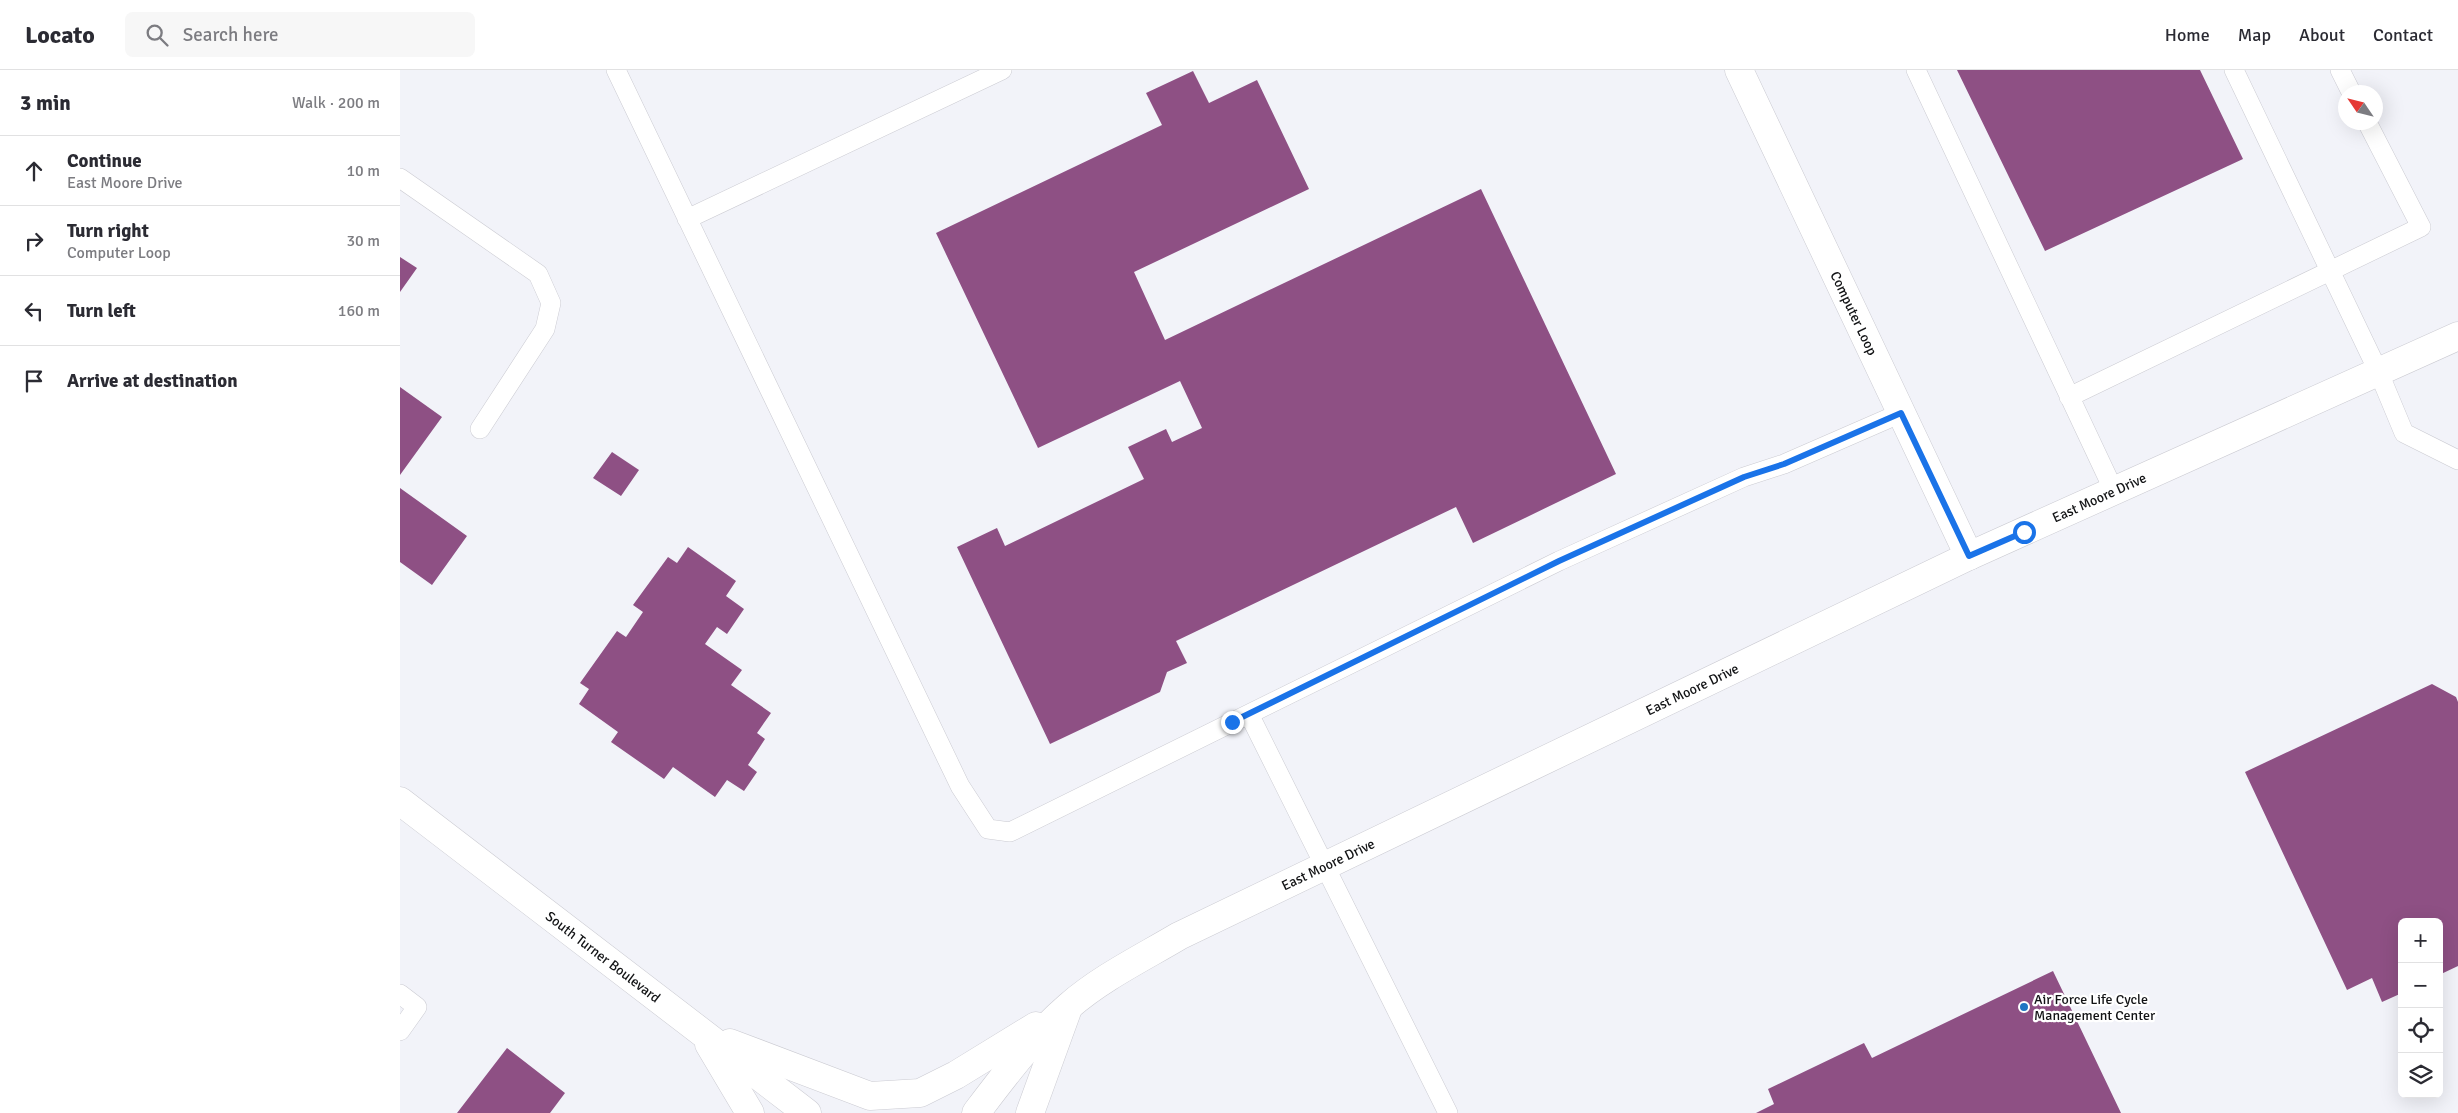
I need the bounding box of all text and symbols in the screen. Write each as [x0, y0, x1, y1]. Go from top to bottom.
search box [125, 12, 475, 57]
text: Locato [25, 20, 95, 50]
icon: search [143, 21, 171, 49]
text: Search here [183, 23, 279, 47]
text: Home [2165, 24, 2210, 46]
text: Map [2238, 24, 2271, 46]
text: About [2299, 24, 2345, 46]
text: Contact [2373, 24, 2433, 46]
north arrow [2338, 85, 2383, 130]
text: 3 min [20, 90, 71, 116]
text: Walk · 200 m [292, 93, 380, 113]
text: Continue [67, 149, 142, 173]
icon: ahead [20, 157, 48, 185]
text: 10 m [346, 161, 380, 181]
text: East Moore Drive [67, 173, 183, 193]
text: Turn right [67, 219, 149, 243]
icon: right [20, 227, 48, 255]
text: 30 m [346, 231, 380, 251]
text: Computer Loop [67, 243, 171, 263]
street label: Computer Loop [1827, 268, 1881, 358]
icon: left [20, 297, 48, 325]
text: Turn left [67, 299, 136, 323]
text: 160 m [338, 301, 380, 321]
icon: arrive [20, 367, 48, 395]
text: Arrive at destination [67, 369, 238, 393]
street label: East Moore Drive [2050, 469, 2149, 526]
route start [2013, 521, 2036, 544]
street label: East Moore Drive [1643, 660, 1741, 719]
route end [1221, 711, 1244, 734]
street label: East Moore Drive [1279, 835, 1377, 894]
street label: South Turner Boulevard [542, 907, 664, 1006]
map controls [2398, 918, 2443, 1098]
button: + [2398, 918, 2443, 963]
button: − [2398, 963, 2443, 1008]
place label: Air Force Life Cycle Management Center [2034, 991, 2156, 1024]
marker: Air Force Life Cycle Management Center [2018, 1001, 2030, 1013]
button: locate [2398, 1008, 2443, 1053]
button: layers [2398, 1053, 2443, 1098]

